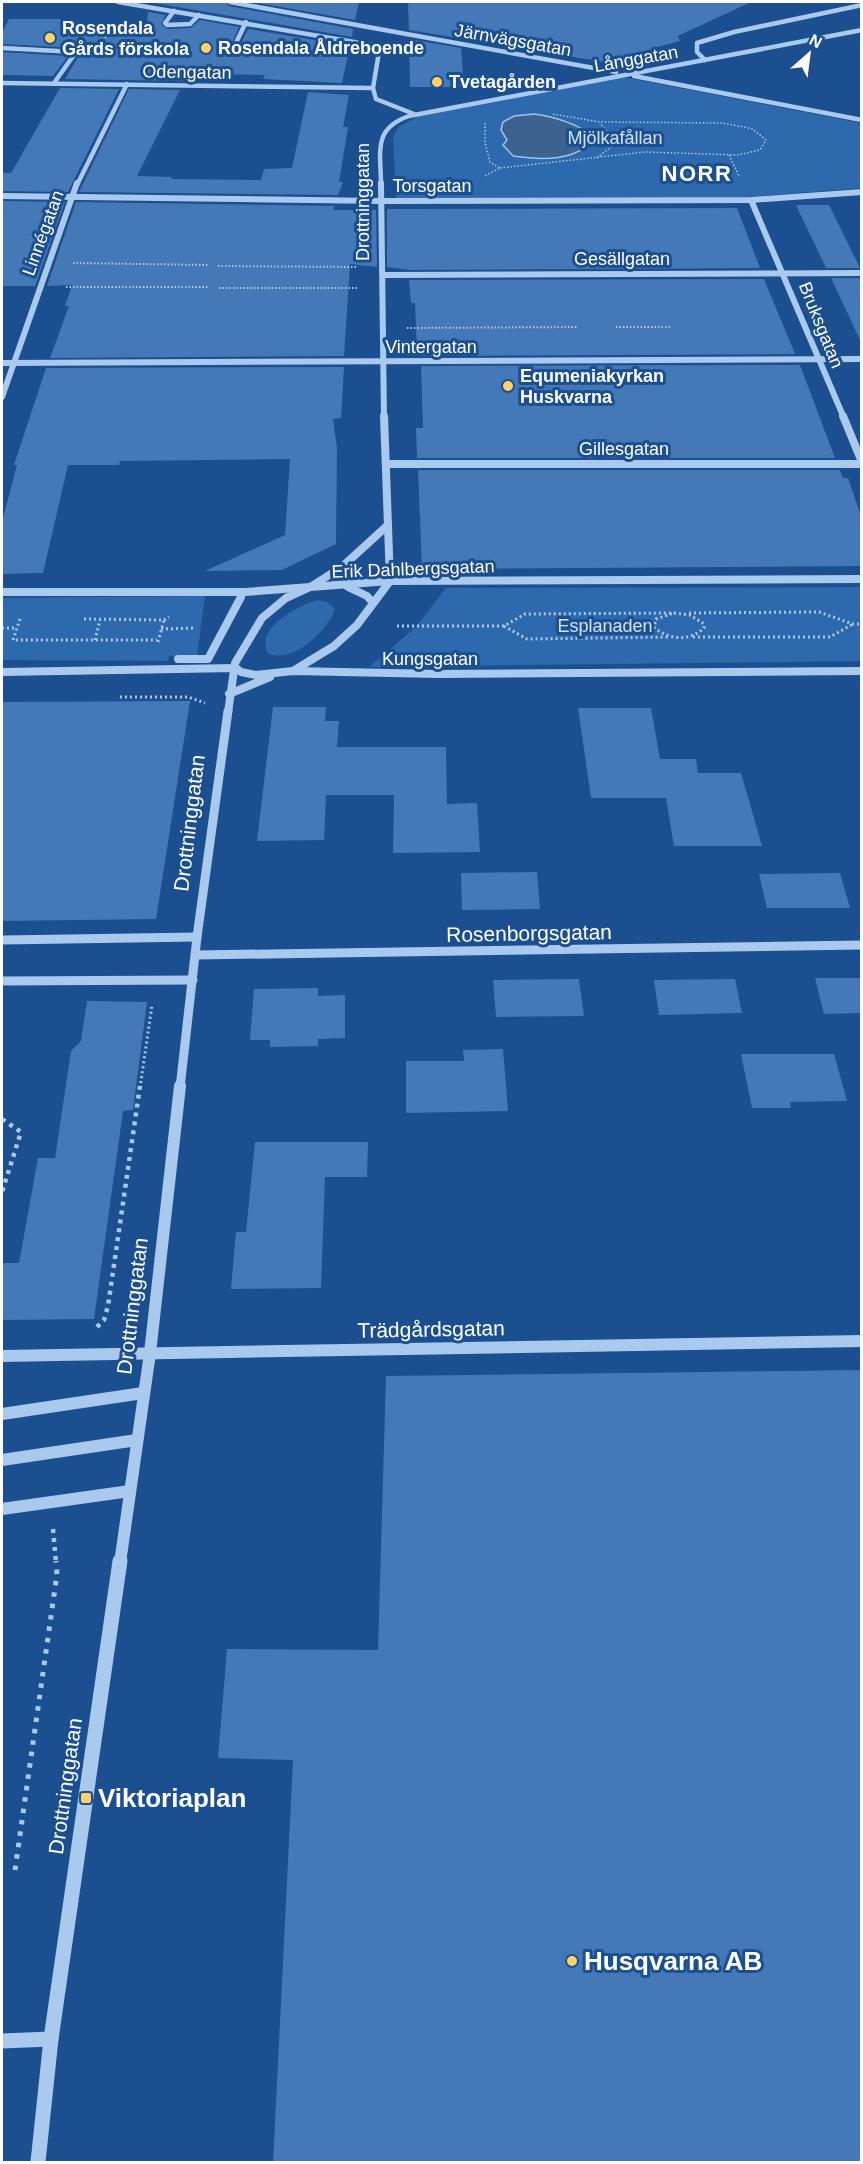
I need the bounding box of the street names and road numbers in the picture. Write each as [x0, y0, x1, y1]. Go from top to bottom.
street label: Järnvägsgatan [453, 20, 573, 60]
street label: Långgatan [592, 42, 680, 76]
street label: Odengatan [142, 61, 232, 83]
street label: Drottninggatan [353, 143, 373, 261]
street label: Torsgatan [392, 176, 472, 196]
street label: Linnégatan [18, 188, 68, 278]
street label: Gesällgatan [574, 249, 670, 269]
street label: Bruksgatan [795, 279, 847, 371]
street label: Vintergatan [385, 337, 477, 357]
street label: Gillesgatan [579, 439, 669, 459]
street label: Erik Dahlbergsgatan [331, 556, 495, 582]
street label: Kungsgatan [382, 649, 478, 669]
street label: Drottninggatan [169, 753, 209, 893]
street label: Rosenborgsgatan [446, 920, 612, 946]
street label: Drottninggatan [112, 1236, 152, 1376]
street label: Trädgårdsgatan [357, 1316, 505, 1342]
street label: Drottninggatan [44, 1716, 86, 1856]

